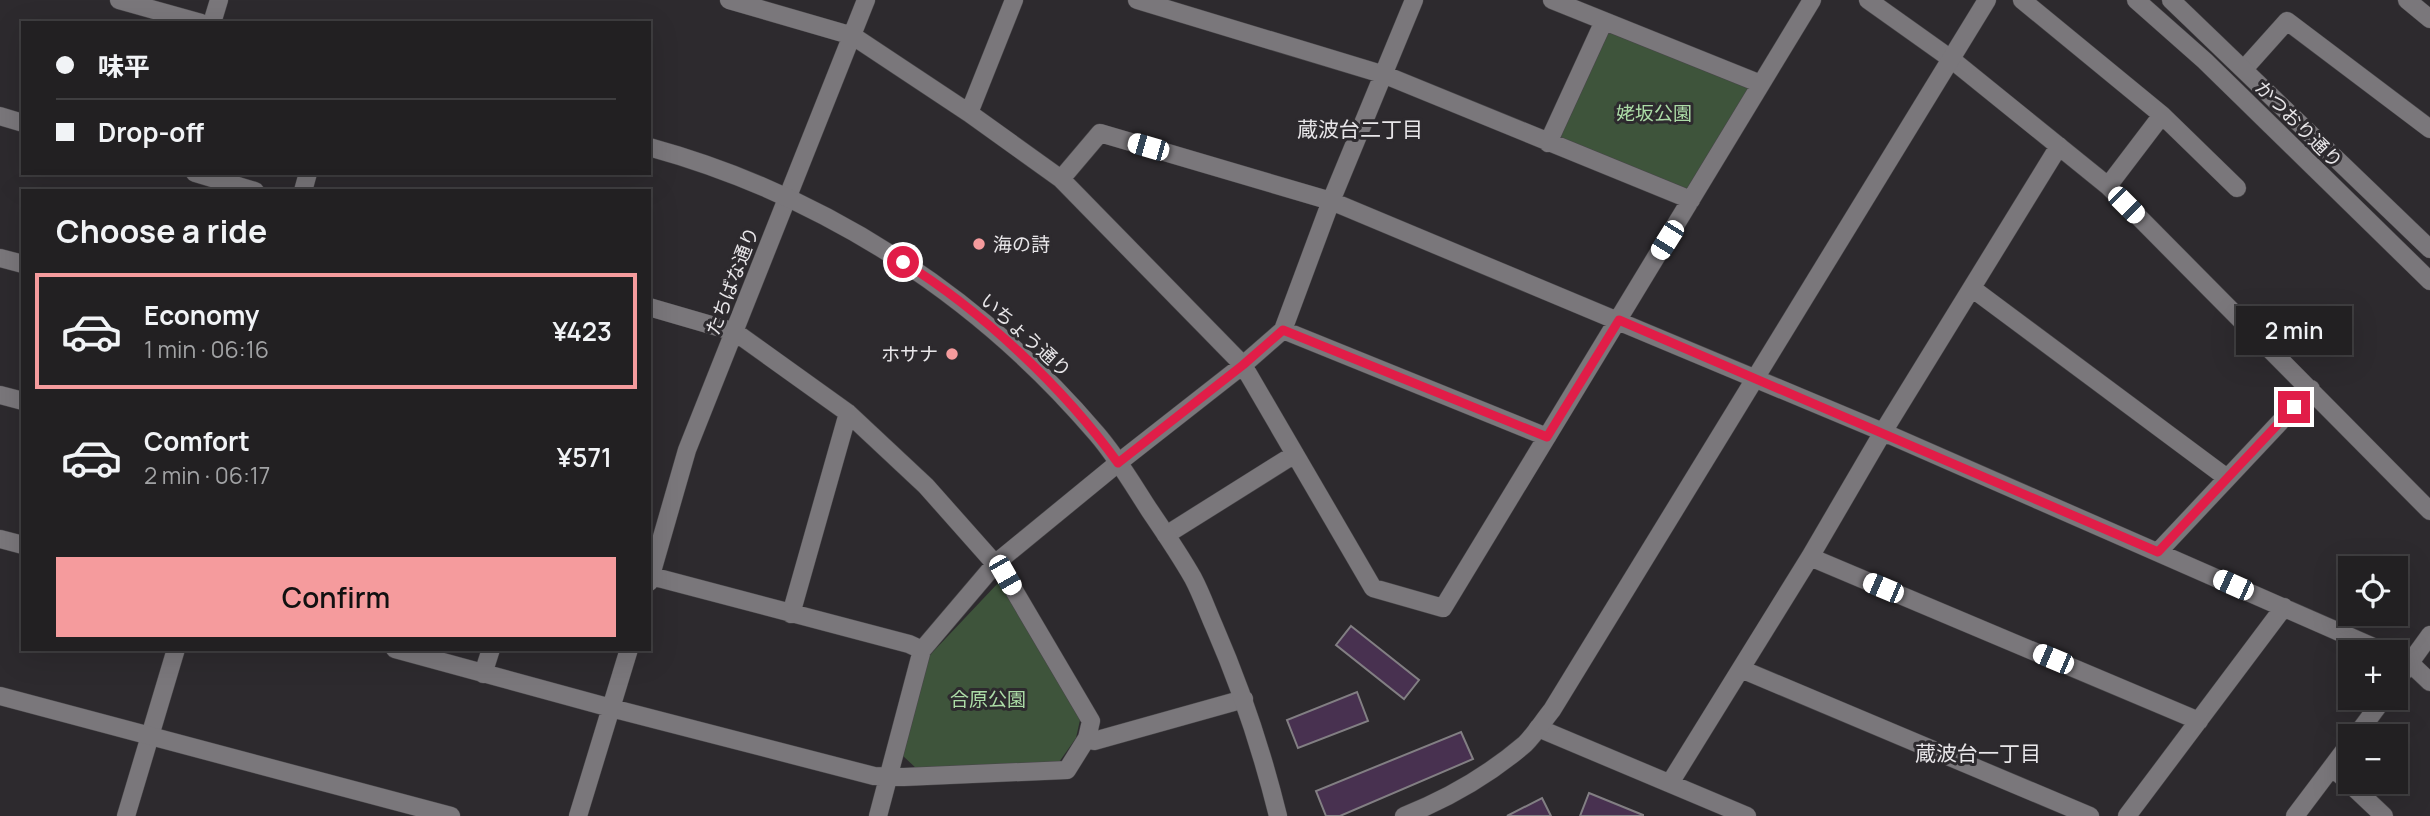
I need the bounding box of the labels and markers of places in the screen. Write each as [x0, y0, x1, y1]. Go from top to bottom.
place label: 海の詩 [993, 231, 1050, 257]
marker: 海の詩 [971, 236, 987, 252]
place label: ホサナ [881, 341, 938, 367]
marker: ホサナ [944, 346, 960, 362]

